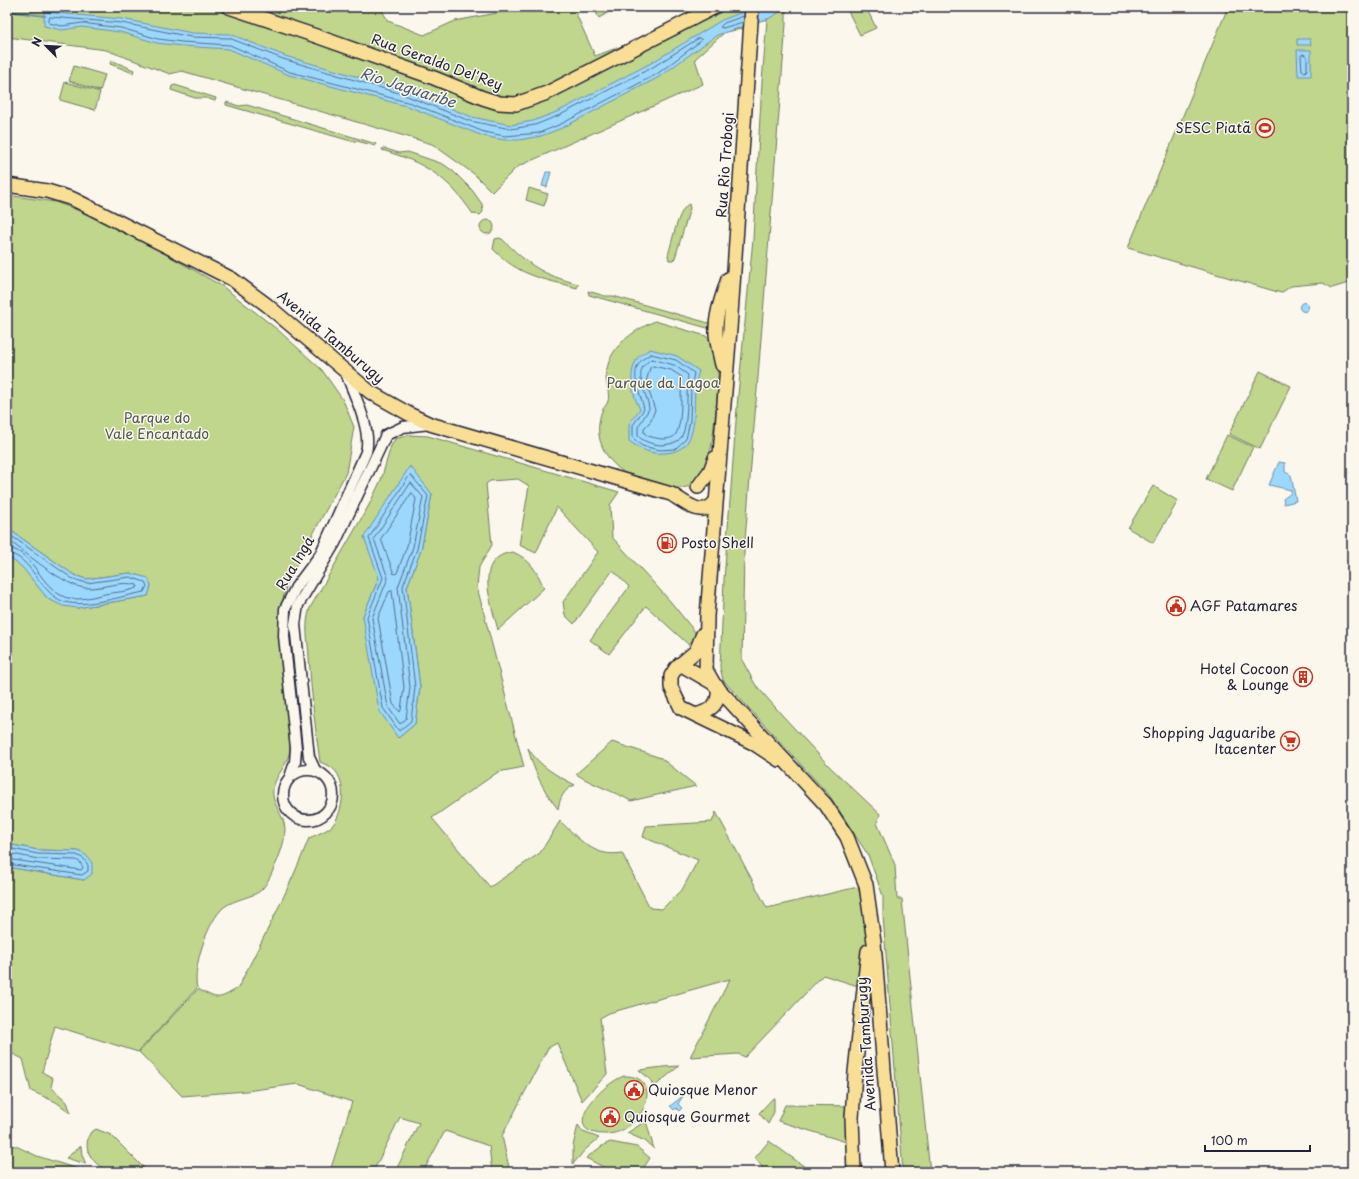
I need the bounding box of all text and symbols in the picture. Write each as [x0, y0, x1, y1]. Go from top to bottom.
north arrow [26, 26, 66, 66]
street label: Rua Geraldo Del'Rey [369, 28, 506, 95]
text: N [27, 34, 46, 49]
water label: Rio Jaguaribe [358, 60, 460, 113]
street label: Rua Rio Trobogi [710, 112, 739, 218]
place label: SESC Piatã [1175, 117, 1251, 138]
sports icon: SESC Piatã [1254, 117, 1276, 139]
street label: Avenida Tamburugy [273, 285, 390, 388]
park label: Parque da Lagoa [607, 372, 720, 393]
park label: Parque do Vale Encantado [105, 407, 209, 444]
street label: Rua Ingá [270, 532, 319, 594]
fuel station icon: Posto Shell [656, 532, 678, 554]
place label: Posto Shell [681, 532, 754, 553]
public building icon: AGF Patamares [1165, 595, 1187, 617]
place label: AGF Patamares [1190, 595, 1297, 616]
place label: Hotel Cocoon & Lounge [1200, 658, 1289, 695]
building icon: Hotel Cocoon & Lounge [1292, 666, 1314, 688]
place label: Shopping Jaguaribe Itacenter [1142, 722, 1276, 759]
supermarket icon: Shopping Jaguaribe Itacenter [1279, 730, 1301, 752]
street label: Avenida Tamburugy [850, 976, 881, 1112]
public building icon: Quiosque Menor [623, 1079, 645, 1101]
place label: Quiosque Menor [648, 1079, 758, 1100]
public building icon: Quiosque Gourmet [599, 1106, 621, 1128]
place label: Quiosque Gourmet [624, 1106, 750, 1127]
scale bar [1205, 1127, 1310, 1153]
text: 100 m [1211, 1131, 1248, 1149]

